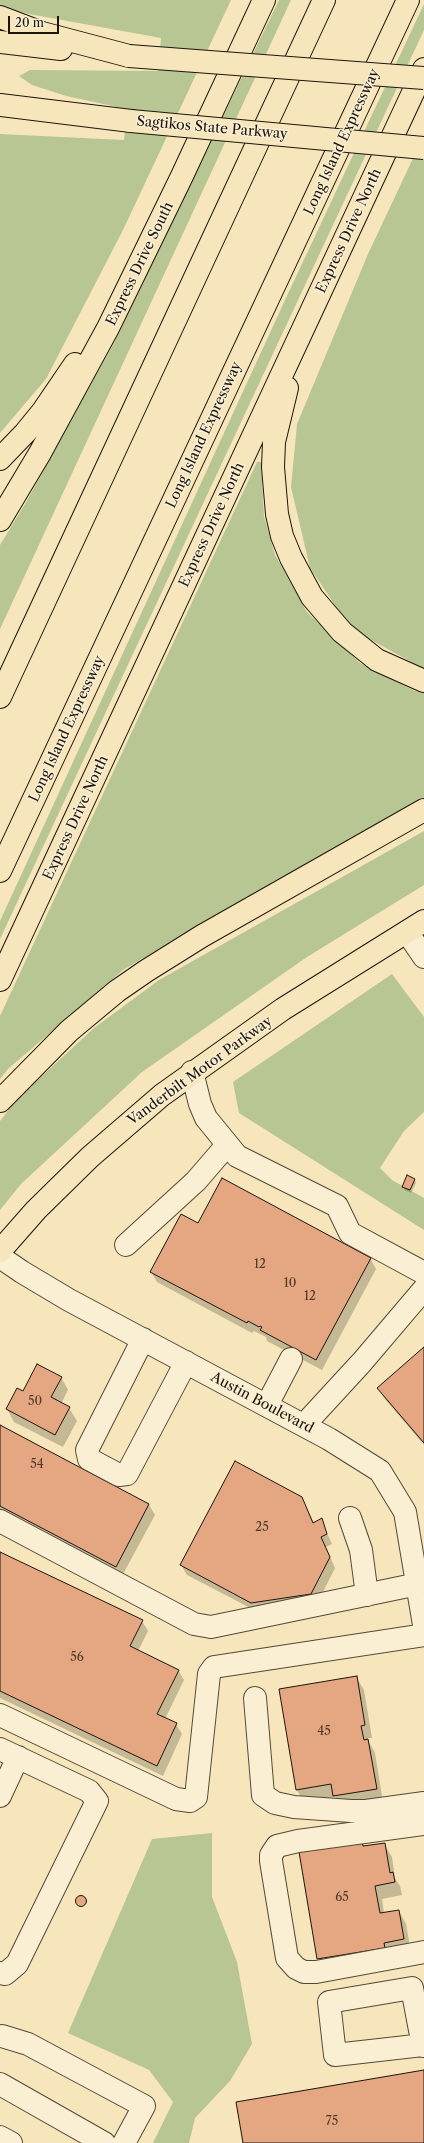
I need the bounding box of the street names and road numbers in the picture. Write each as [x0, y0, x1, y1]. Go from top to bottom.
street label: Long Island Expressway [301, 66, 383, 218]
street label: Sagtikos State Parkway [136, 113, 288, 143]
street label: Express Drive North [313, 166, 385, 296]
street label: Express Drive South [103, 199, 177, 329]
street label: Long Island Expressway [163, 359, 245, 511]
street label: Express Drive North [176, 460, 248, 590]
street label: Long Island Expressway [26, 653, 108, 805]
street label: Express Drive North [40, 753, 112, 883]
street label: Vanderbilt Motor Parkway [125, 1013, 275, 1129]
street label: Austin Boulevard [208, 1369, 316, 1437]

